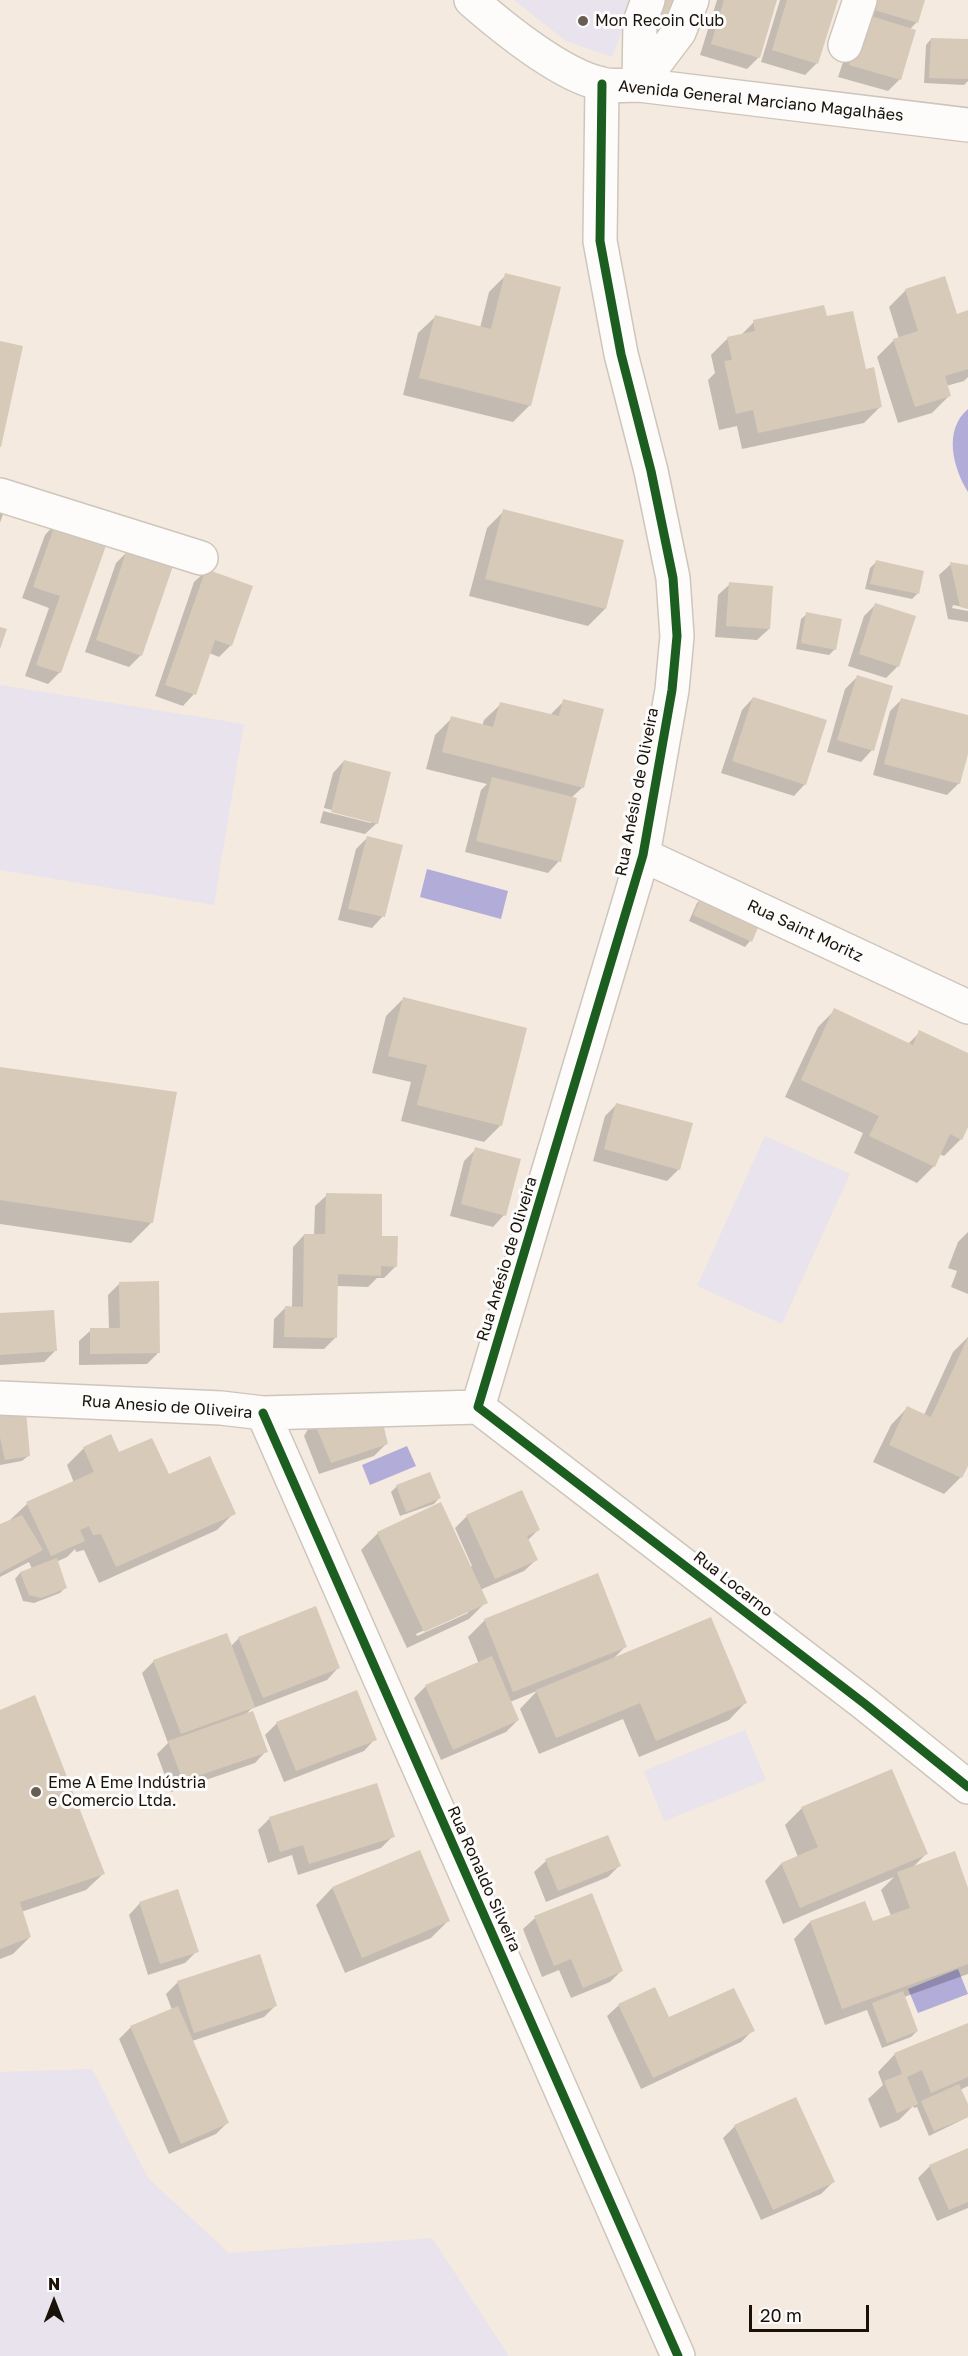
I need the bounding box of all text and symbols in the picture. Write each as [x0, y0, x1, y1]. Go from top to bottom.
place label: Mon Recoin Club [595, 11, 724, 31]
marker: Mon Recoin Club [576, 14, 590, 28]
street label: Avenida General Marciano Magalhães [618, 76, 904, 126]
street label: Rua Anésio de Oliveira [611, 706, 663, 878]
street label: Rua Saint Moritz [744, 896, 866, 966]
street label: Rua Anésio de Oliveira [473, 1174, 541, 1344]
street label: Rua Anesio de Oliveira [81, 1391, 253, 1423]
street label: Rua Locarno [690, 1547, 776, 1621]
place label: Eme A Eme Indústria e Comercio Ltda. [48, 1773, 206, 1811]
marker: Eme A Eme Indústria e Comercio Ltda. [29, 1785, 43, 1799]
street label: Rua Ronaldo Silveira [443, 1803, 525, 1955]
north arrow [24, 2272, 84, 2332]
text: N [48, 2274, 60, 2294]
scale bar [752, 2293, 872, 2331]
text: 20 m [760, 2304, 802, 2326]

